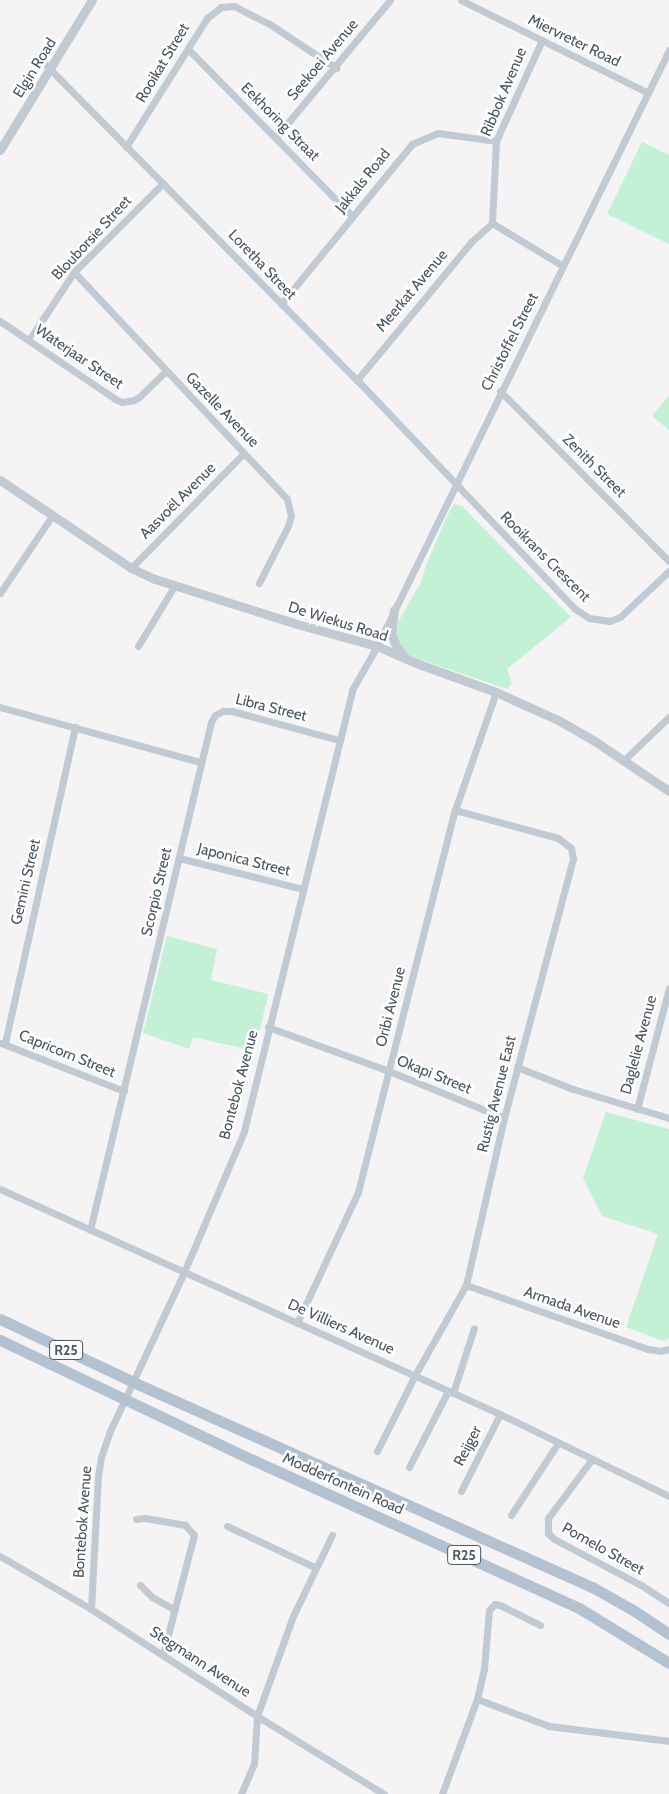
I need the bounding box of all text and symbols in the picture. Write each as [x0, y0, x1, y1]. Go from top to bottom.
street label: Miervreter Road [525, 11, 623, 71]
street label: Seekoei Avenue [284, 16, 362, 104]
street label: Rooikat Street [132, 20, 194, 106]
street label: Elgin Road [10, 35, 60, 101]
street label: Ribbok Avenue [477, 45, 531, 139]
street label: Eekhoring Straat [237, 79, 323, 165]
street label: Jakkals Road [332, 145, 394, 217]
street label: Blouborsie Street [48, 192, 136, 284]
street label: Loretha Street [224, 226, 300, 304]
street label: Meerkat Avenue [372, 246, 452, 336]
street label: Christoffel Street [478, 290, 542, 394]
street label: Waterjaar Street [32, 321, 126, 393]
street label: Gazelle Avenue [182, 369, 262, 451]
street label: Zenith Street [559, 431, 629, 501]
street label: Aasvoël Avenue [136, 459, 220, 543]
street label: Rooikrans Crescent [496, 508, 594, 606]
street label: De Wiekus Road [286, 598, 390, 646]
street label: Libra Street [234, 690, 308, 726]
street label: Gemini Street [7, 837, 45, 927]
street label: Japonica Street [196, 840, 292, 880]
street label: Scorpio Street [138, 846, 176, 938]
street label: Oribi Avenue [372, 965, 410, 1049]
street label: Daglelie Avenue [617, 993, 661, 1097]
street label: Capricorn Street [16, 1026, 118, 1082]
street label: Bontebok Avenue [216, 1028, 262, 1142]
street label: Rustig Avenue East [474, 1034, 520, 1154]
street label: Okapi Street [394, 1052, 474, 1098]
street label: Armada Avenue [521, 1283, 623, 1333]
street label: De Villiers Avenue [285, 1295, 397, 1359]
road number: R25 [48, 1338, 84, 1362]
street label: Reijger [450, 1423, 486, 1469]
street label: Modderfontein Road [280, 1449, 406, 1519]
street label: Bontebok Avenue [70, 1465, 96, 1579]
street label: Pomelo Street [559, 1519, 647, 1579]
road number: R25 [446, 1544, 482, 1566]
street label: Stegmann Avenue [146, 1623, 254, 1701]

